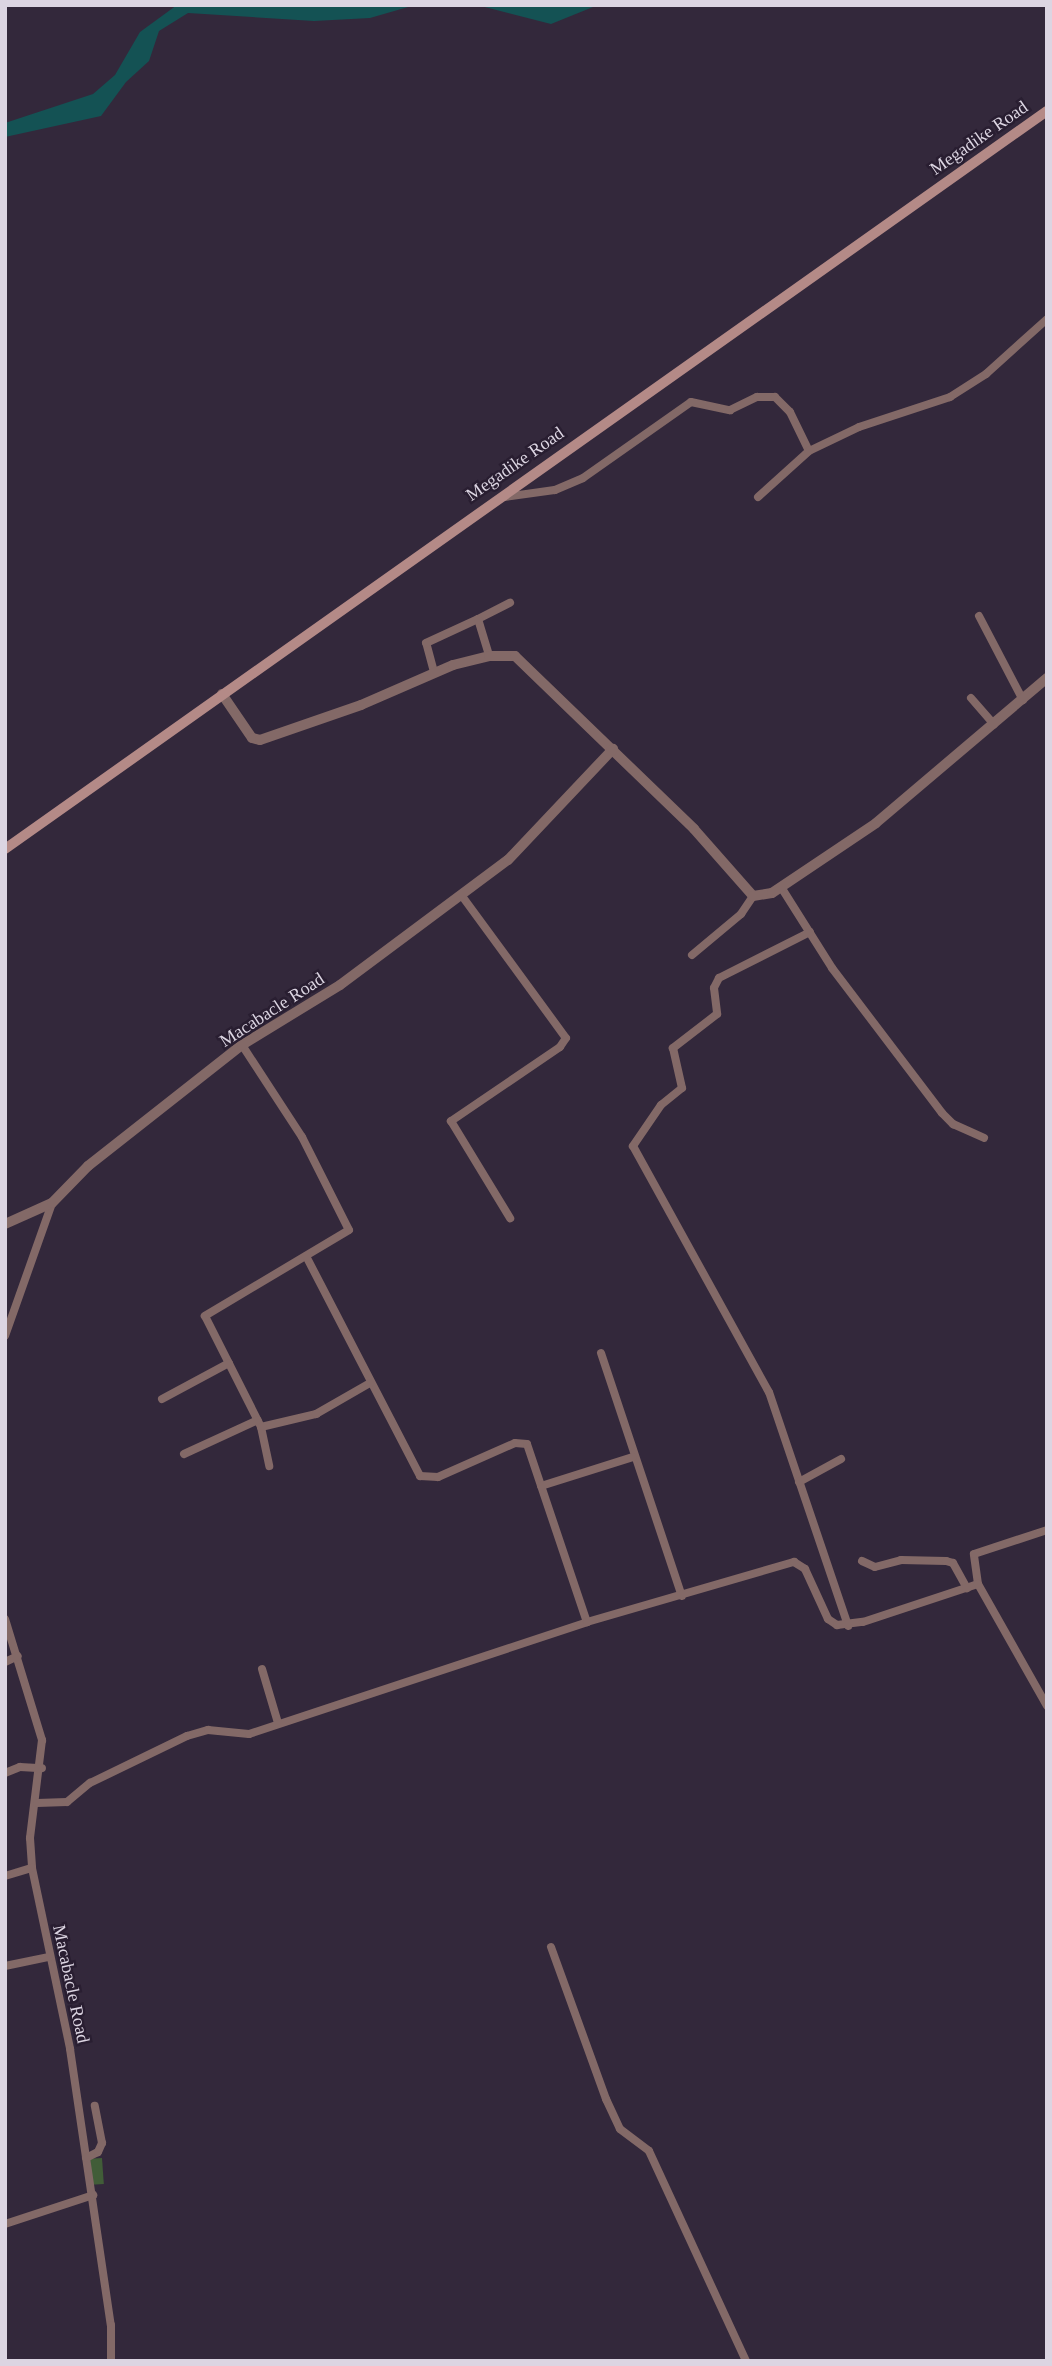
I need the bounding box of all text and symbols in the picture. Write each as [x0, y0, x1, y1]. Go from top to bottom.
street label: Megadike Road [926, 96, 1032, 180]
street label: Megadike Road [462, 422, 568, 506]
street label: Macabacle Road [216, 968, 328, 1052]
street label: Macabacle Road [48, 1923, 94, 2045]

